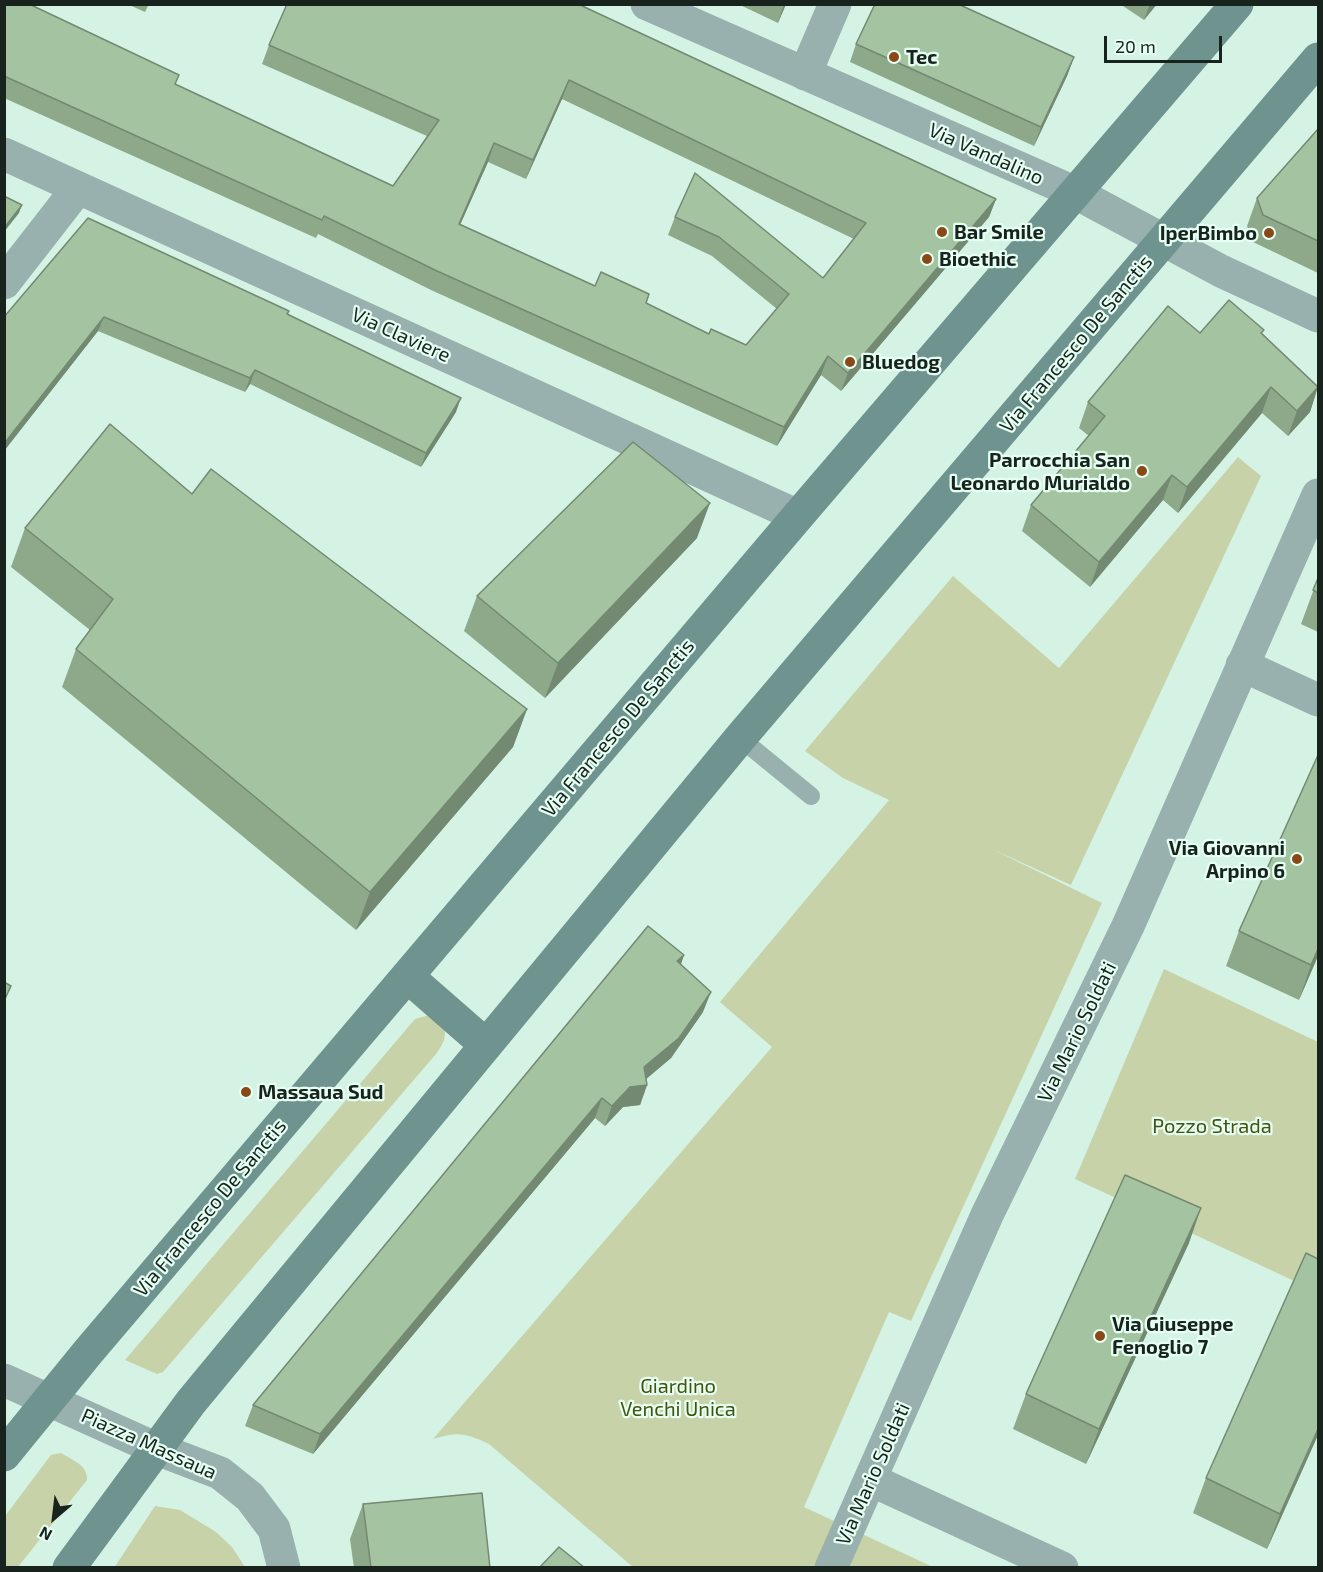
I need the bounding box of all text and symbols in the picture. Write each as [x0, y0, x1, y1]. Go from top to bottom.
scale bar [1107, 24, 1226, 62]
text: 20 m [1115, 35, 1156, 57]
place label: Tec [906, 45, 937, 69]
marker: Tec [887, 50, 901, 64]
street label: Via Vandalino [925, 118, 1047, 190]
place label: Bar Smile [954, 220, 1044, 244]
place label: IperBimbo [1160, 221, 1257, 245]
marker: Bar Smile [935, 225, 949, 239]
marker: IperBimbo [1262, 226, 1276, 240]
place label: Bioethic [939, 247, 1016, 271]
street label: Via Francesco De Sanctis [995, 250, 1157, 438]
marker: Bioethic [920, 252, 934, 266]
street label: Via Claviere [348, 303, 454, 367]
place label: Bluedog [862, 350, 940, 374]
marker: Bluedog [843, 355, 857, 369]
place label: Parrocchia San Leonardo Murialdo [950, 448, 1130, 495]
marker: Parrocchia San Leonardo Murialdo [1135, 464, 1149, 478]
street label: Via Francesco De Sanctis [537, 634, 699, 822]
place label: Via Giovanni Arpino 6 [1169, 836, 1285, 883]
marker: Via Giovanni Arpino 6 [1290, 852, 1304, 866]
street label: Via Mario Soldati [1033, 958, 1121, 1106]
place label: Massaua Sud [258, 1080, 383, 1104]
marker: Massaua Sud [239, 1085, 253, 1099]
street label: Via Francesco De Sanctis [129, 1114, 291, 1302]
park label: Pozzo Strada [1152, 1114, 1272, 1138]
place label: Via Giuseppe Fenoglio 7 [1112, 1312, 1234, 1359]
marker: Via Giuseppe Fenoglio 7 [1093, 1329, 1107, 1343]
park label: Giardino Venchi Unica [620, 1374, 736, 1421]
street label: Via Mario Soldati [831, 1399, 915, 1549]
street label: Piazza Massaua [78, 1403, 220, 1485]
north arrow [24, 1488, 84, 1548]
text: N [36, 1523, 55, 1545]

